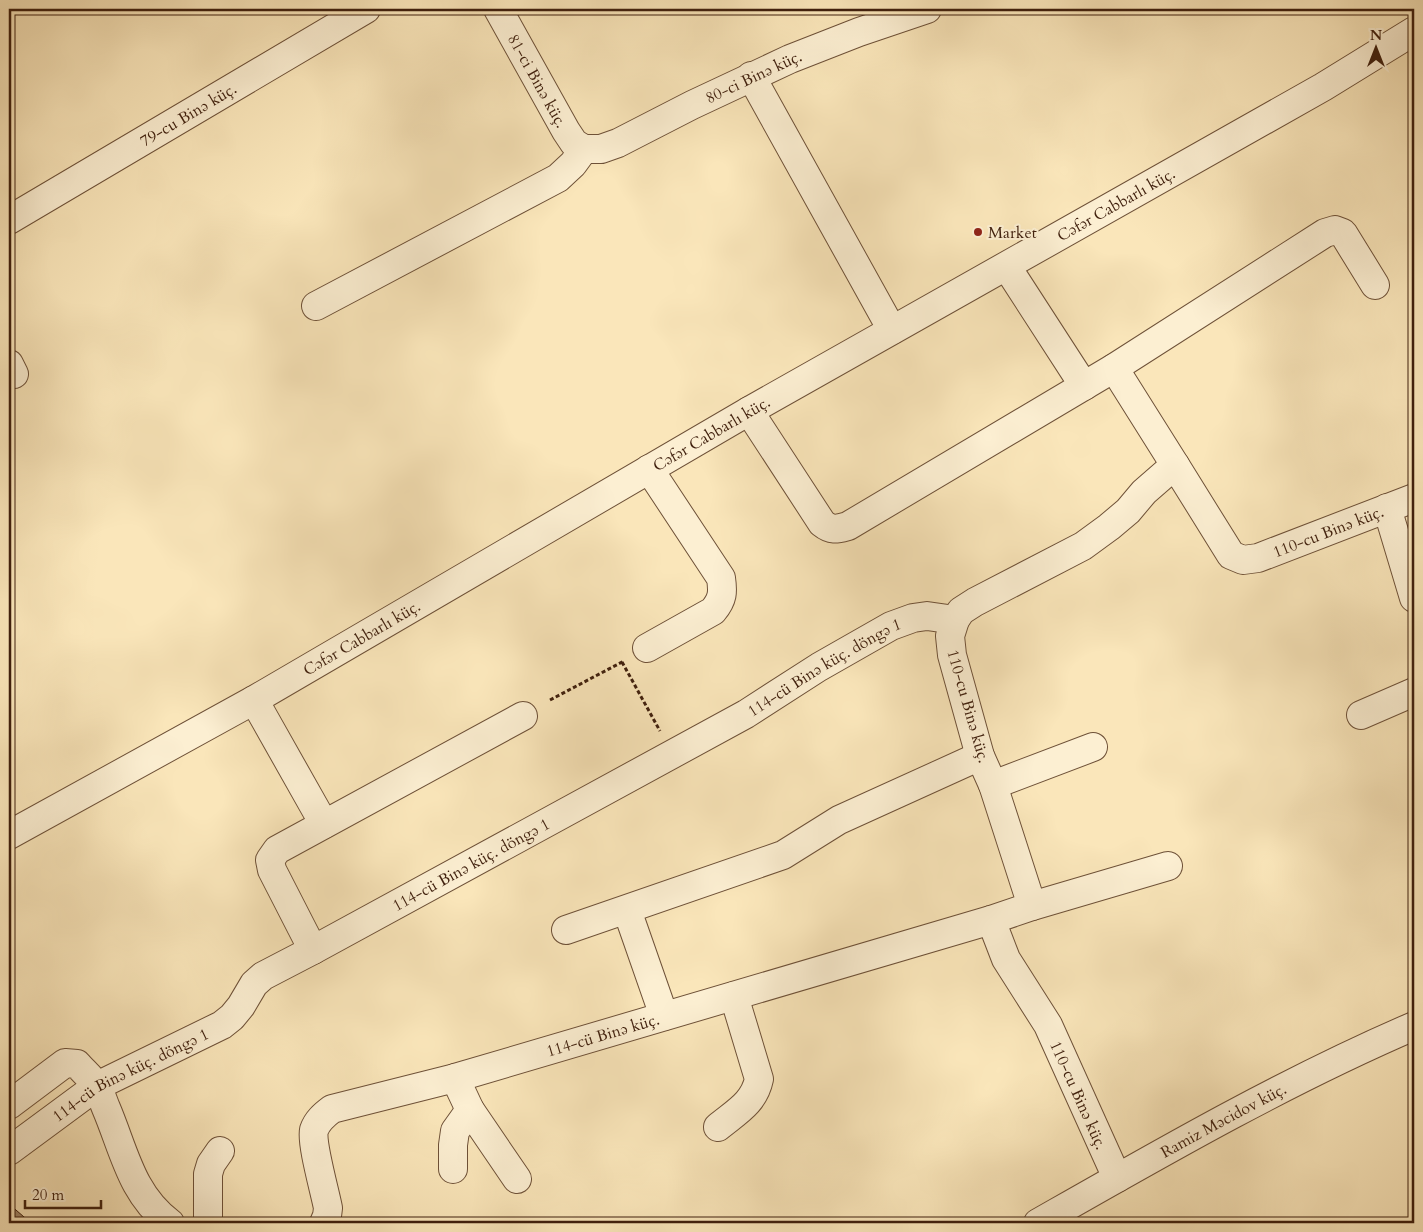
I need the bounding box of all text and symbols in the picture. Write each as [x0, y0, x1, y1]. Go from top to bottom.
north arrow [1350, 22, 1400, 72]
text: N [1370, 26, 1382, 45]
street label: 81-ci Binə küç. [502, 30, 572, 132]
street label: 80-ci Binə küç. [702, 45, 805, 109]
street label: 79-cu Binə küç. [136, 78, 241, 152]
street label: Cəfər Cabbarlı küç. [1053, 163, 1179, 247]
place label: Market [988, 222, 1037, 244]
marker: Market [972, 226, 984, 238]
street label: Cəfər Cabbarlı küç. [649, 391, 774, 477]
street label: 110-cu Binə küç. [1270, 501, 1387, 563]
street label: Cəfər Cabbarlı küç. [299, 595, 425, 681]
street label: 114-cü Binə küç. döngə 1 [743, 613, 904, 722]
street label: 110-cu Binə küç. [941, 647, 995, 765]
street label: 114-cü Binə küç. döngə 1 [389, 813, 554, 917]
street label: 114-cü Binə küç. [544, 1008, 662, 1063]
street label: 114-cü Binə küç. döngə 1 [48, 1023, 212, 1127]
street label: 110-cu Binə küç. [1044, 1038, 1112, 1153]
street label: Ramiz Məcidov küç. [1157, 1078, 1290, 1164]
scale bar [25, 1177, 101, 1209]
text: 20 m [32, 1185, 64, 1205]

